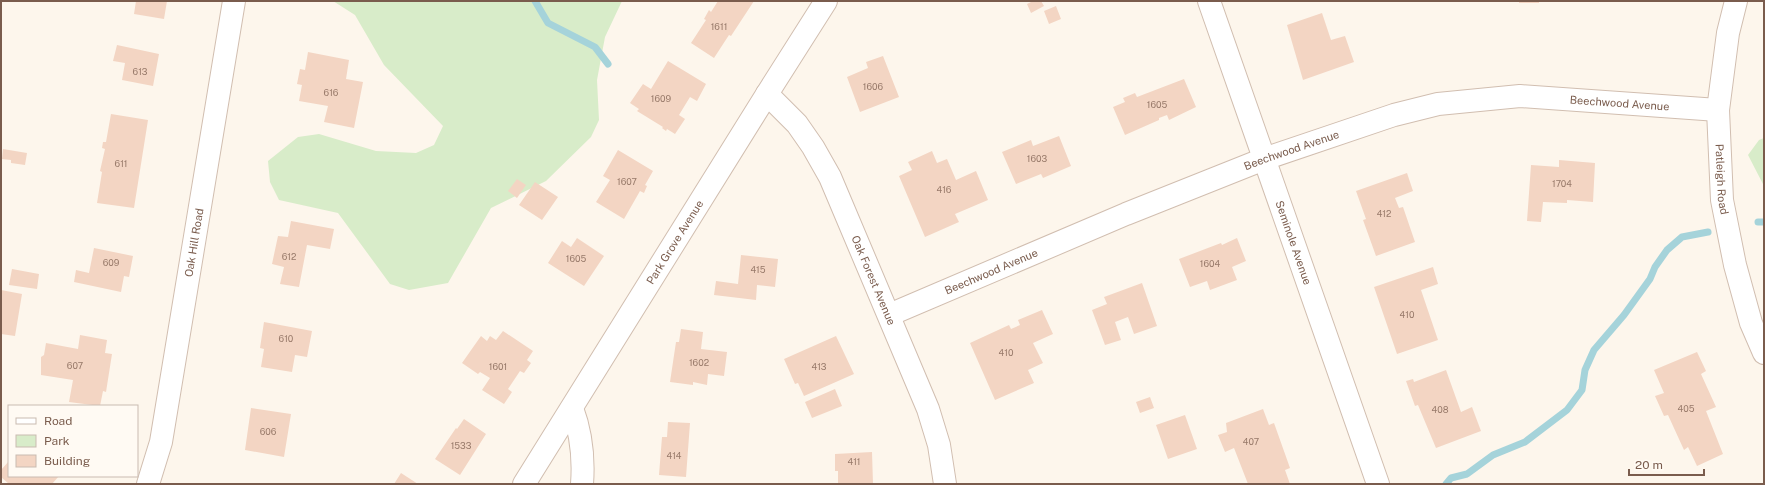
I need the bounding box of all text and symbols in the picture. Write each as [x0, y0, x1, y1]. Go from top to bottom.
house number: 1611 [711, 21, 727, 32]
house number: 613 [133, 66, 148, 77]
house number: 1606 [863, 81, 884, 92]
house number: 616 [324, 87, 339, 98]
house number: 1609 [651, 93, 672, 104]
street label: Beechwood Avenue [1569, 94, 1670, 113]
house number: 1605 [1147, 99, 1167, 110]
street label: Beechwood Avenue [1242, 128, 1341, 172]
street label: Patleigh Road [1714, 144, 1731, 216]
house number: 1603 [1027, 153, 1047, 164]
house number: 611 [115, 158, 127, 169]
house number: 1607 [617, 176, 637, 187]
house number: 1704 [1552, 178, 1572, 189]
house number: 416 [937, 184, 952, 195]
street label: Park Grove Avenue [644, 198, 705, 286]
street label: Seminole Avenue [1273, 199, 1314, 286]
street label: Oak Hill Road [182, 207, 206, 278]
house number: 412 [1377, 208, 1391, 219]
street label: Oak Forest Avenue [849, 234, 898, 327]
street label: Beechwood Avenue [943, 246, 1039, 297]
house number: 612 [282, 251, 296, 262]
house number: 1605 [566, 253, 586, 264]
house number: 609 [103, 257, 120, 268]
house number: 1604 [1200, 258, 1221, 269]
house number: 415 [750, 264, 766, 275]
house number: 410 [1400, 309, 1415, 320]
house number: 610 [279, 333, 294, 344]
house number: 410 [999, 347, 1014, 358]
house number: 1602 [689, 357, 709, 368]
house number: 607 [67, 360, 83, 371]
house number: 1601 [489, 361, 507, 372]
house number: 413 [812, 361, 827, 372]
house number: 405 [1678, 403, 1695, 414]
house number: 408 [1432, 404, 1449, 415]
legend [8, 405, 138, 477]
text: Road [44, 414, 72, 428]
house number: 606 [260, 426, 277, 437]
text: Park [44, 434, 70, 448]
house number: 407 [1243, 436, 1259, 447]
house number: 1533 [451, 440, 472, 451]
house number: 414 [667, 450, 682, 461]
scale bar [1629, 451, 1704, 477]
text: Building [44, 454, 90, 468]
house number: 411 [848, 456, 860, 467]
text: 20 m [1635, 458, 1663, 472]

